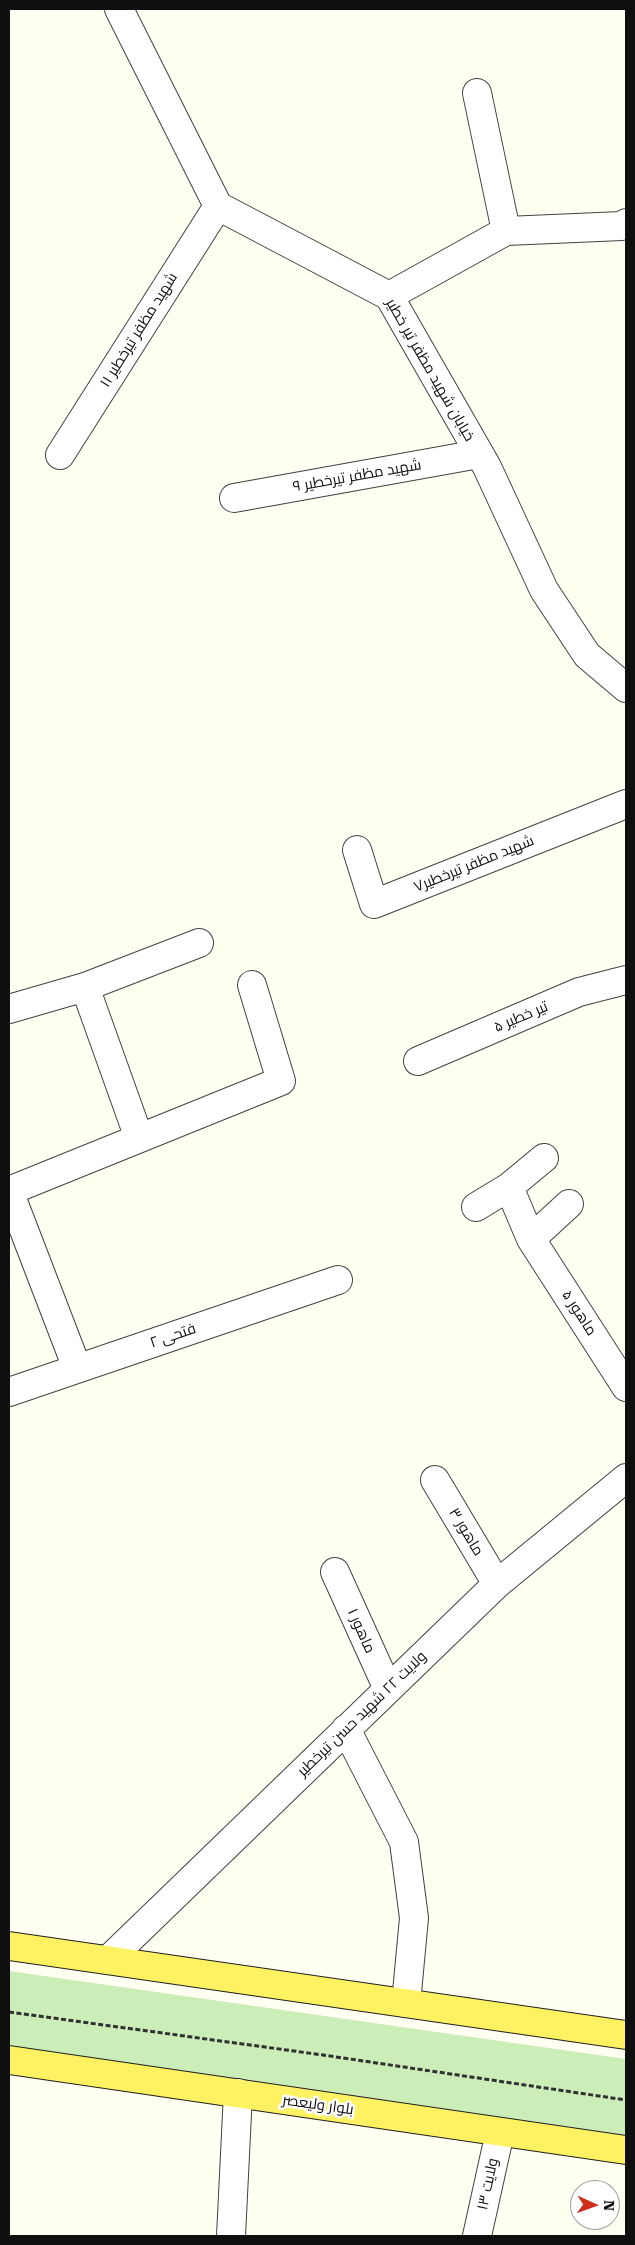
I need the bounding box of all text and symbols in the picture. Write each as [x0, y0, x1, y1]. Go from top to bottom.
street label: شهید مظفر تیرخطیر ۱۱ [96, 269, 182, 391]
street label: خیابان شهید مظفر تیر خطیر [382, 295, 478, 445]
street label: شهید مظفر تیرخطیر ۹ [291, 456, 423, 496]
street label: شهید مظفر تیرخطیر۷ [411, 832, 537, 896]
street label: تیر خطیر ۵ [491, 998, 551, 1036]
street label: ماهور ۵ [558, 1287, 600, 1339]
street label: فتحی ۲ [148, 1320, 198, 1352]
street label: ماهور ۳ [445, 1505, 487, 1559]
street label: ماهور ۱ [343, 1606, 379, 1656]
street label: ولایت ۲۲ شهید حسن تیرخطیر [294, 1648, 430, 1780]
street label: بلوار ولیعصر [281, 2091, 355, 2119]
street label: ولایت ۱۳ [474, 2156, 502, 2212]
north arrow [570, 2180, 620, 2230]
text: N [601, 2200, 617, 2211]

